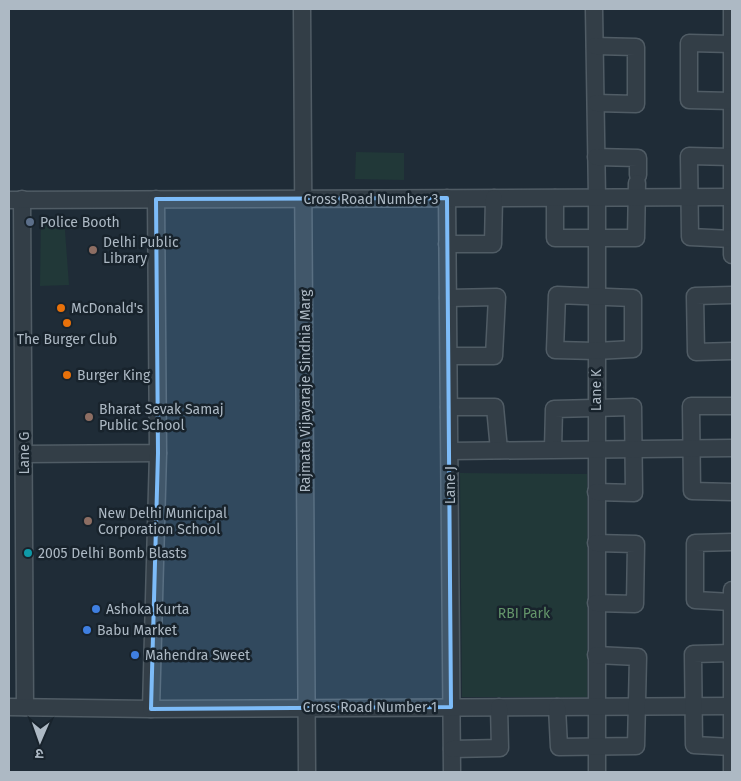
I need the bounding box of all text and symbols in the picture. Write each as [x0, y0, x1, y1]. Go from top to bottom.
street label: Cross Road Number 3 [303, 191, 439, 208]
place label: Police Booth [40, 214, 120, 231]
marker: Police Booth [24, 216, 36, 228]
place label: Delhi Public Library [103, 234, 179, 267]
marker: Delhi Public Library [87, 244, 99, 256]
street label: Rajmata Vijayaraje Sindhia Marg [297, 289, 314, 493]
place label: McDonald's [71, 300, 144, 317]
marker: McDonald's [55, 302, 67, 314]
marker: The Burger Club [61, 317, 73, 329]
place label: The Burger Club [17, 331, 117, 348]
place label: Burger King [77, 367, 151, 384]
street label: Lane K [588, 368, 605, 411]
marker: Burger King [61, 369, 73, 381]
place label: Bharat Sevak Samaj Public School [99, 401, 224, 434]
marker: Bharat Sevak Samaj Public School [83, 411, 95, 423]
street label: Lane G [16, 432, 33, 474]
street label: Lane J [442, 466, 459, 504]
place label: New Delhi Municipal Corporation School [98, 505, 227, 538]
marker: New Delhi Municipal Corporation School [82, 515, 94, 527]
place label: 2005 Delhi Bomb Blasts [38, 545, 187, 562]
marker: 2005 Delhi Bomb Blasts [22, 547, 34, 559]
place label: Ashoka Kurta [106, 601, 189, 618]
marker: Ashoka Kurta [90, 603, 102, 615]
park label: RBI Park [498, 605, 551, 622]
place label: Babu Market [97, 622, 178, 639]
marker: Babu Market [81, 624, 93, 636]
place label: Mahendra Sweet [145, 647, 251, 664]
marker: Mahendra Sweet [129, 649, 141, 661]
street label: Cross Road Number 1 [303, 699, 437, 716]
north arrow [15, 716, 65, 766]
text: उ [34, 745, 44, 762]

